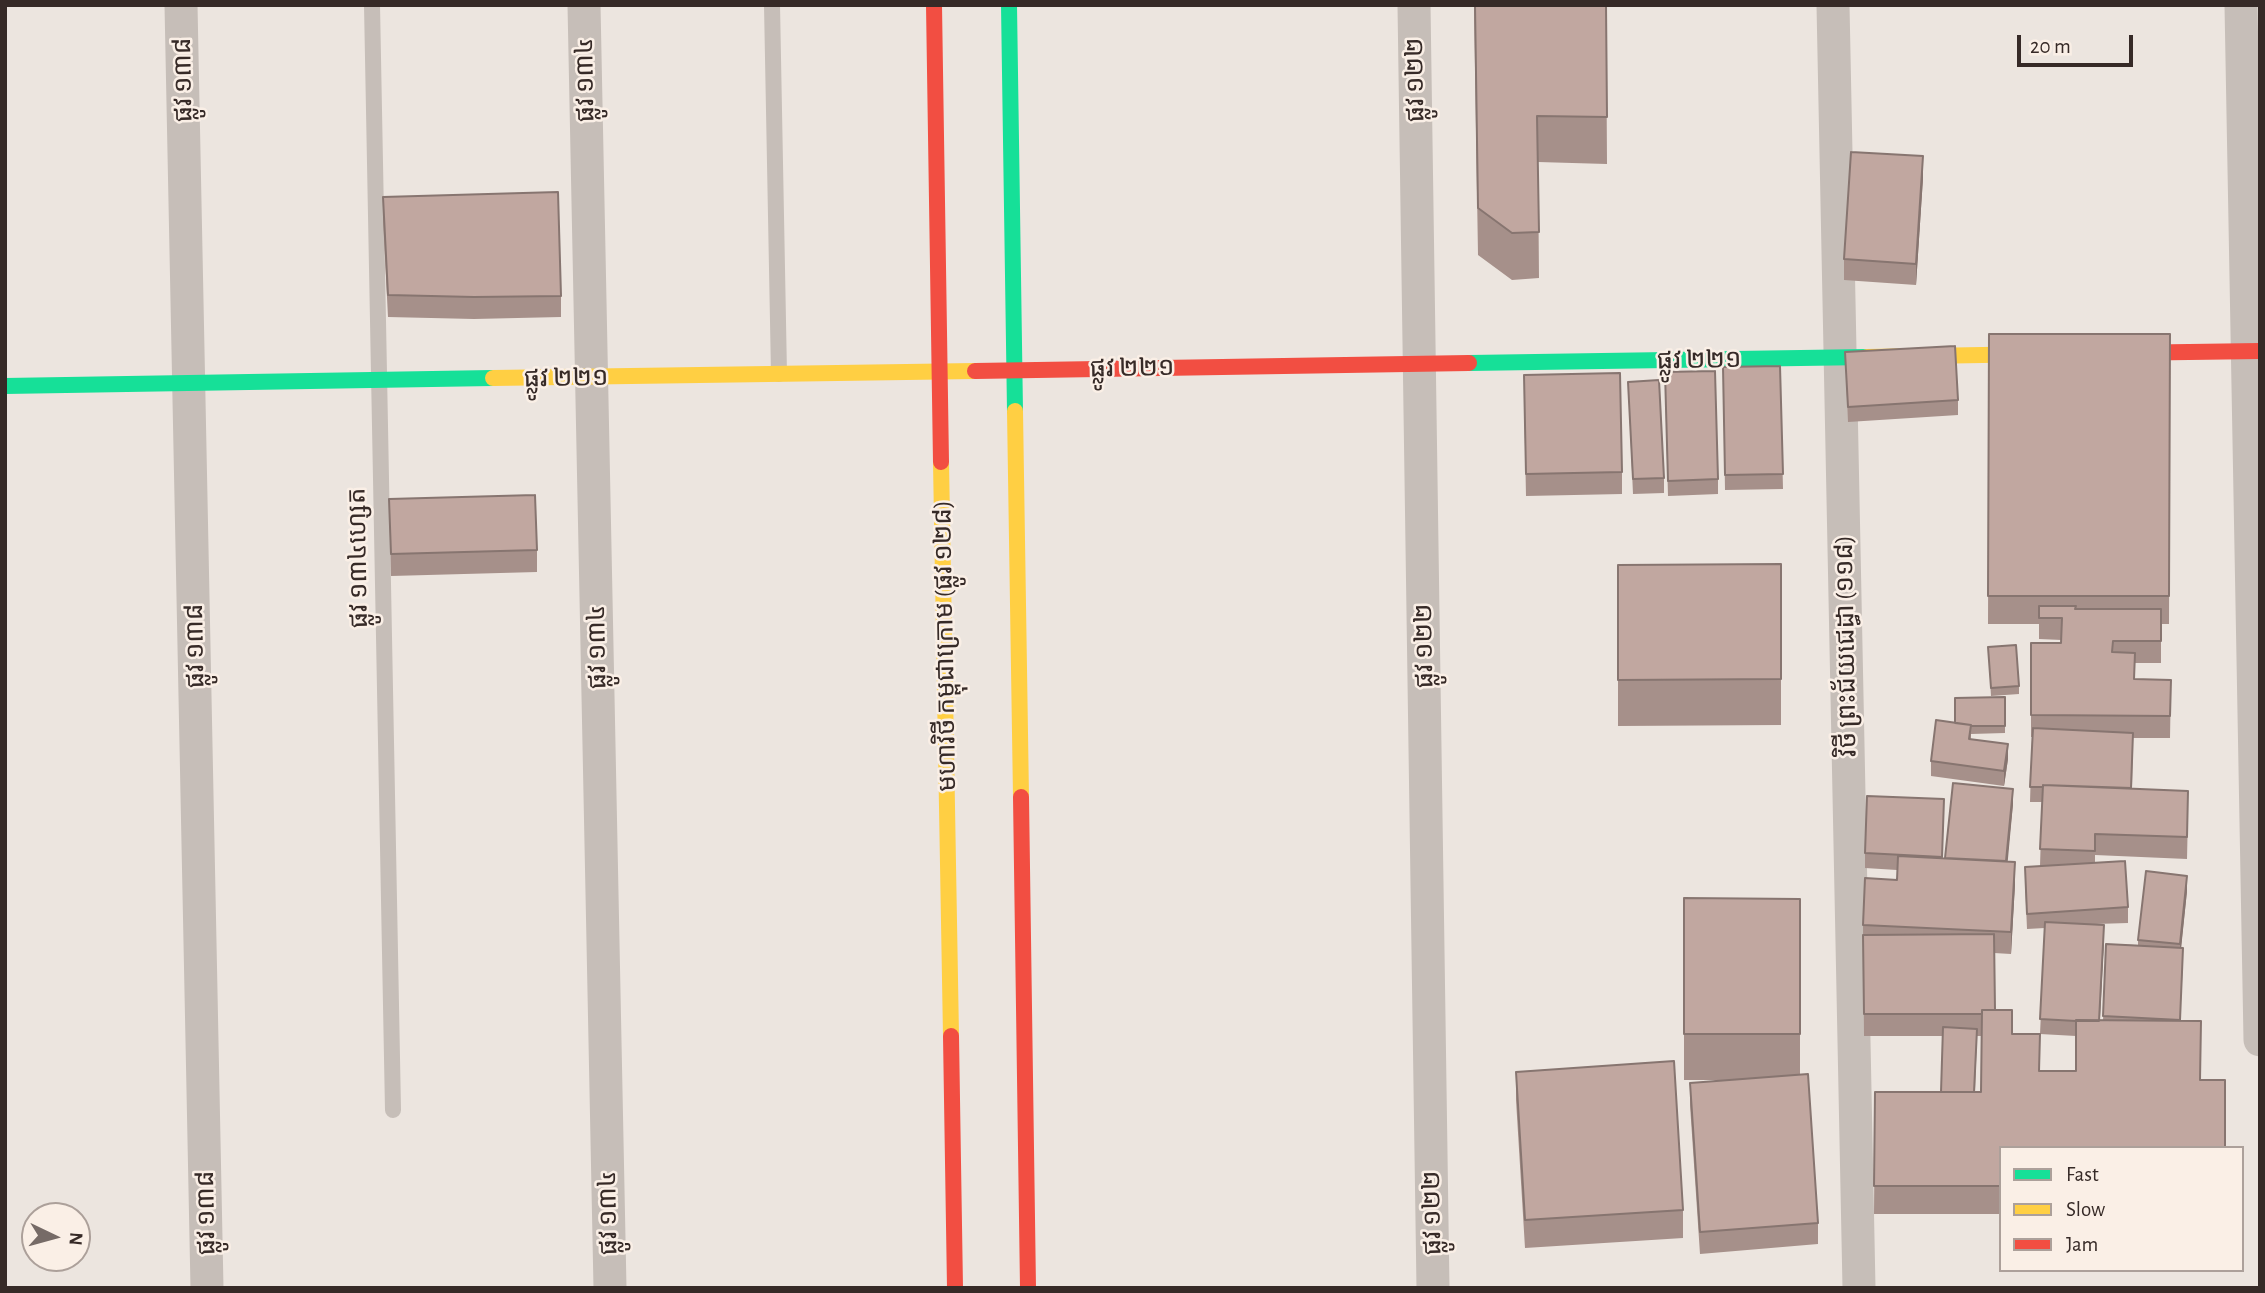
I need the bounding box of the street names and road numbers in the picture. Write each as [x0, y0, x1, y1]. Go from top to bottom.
street label: ផ្លូវ ១៣៨ [167, 37, 199, 123]
street label: ផ្លូវ ១៣៤ [569, 37, 601, 123]
street label: ផ្លូវ ១២២ [1399, 37, 1431, 123]
street label: ផ្លូវ ២២១ [1656, 344, 1742, 376]
street label: ផ្លូវ ២២១ [1089, 352, 1175, 384]
street label: ផ្លូវ ២២១ [523, 362, 609, 394]
street label: ផ្លូវ ១៣៤ហ្សេត [341, 487, 375, 629]
street label: មហាវិថី កម្ពុជាក្រោម (ផ្លូវ ១២៨) [927, 500, 963, 792]
street label: វិថី ព្រះជ័យជេដ្ធា (១១៨) [1828, 535, 1864, 757]
street label: ផ្លូវ ១៣៨ [179, 603, 211, 689]
street label: ផ្លូវ ១២២ [1408, 603, 1440, 689]
street label: ផ្លូវ ១៣៤ [581, 604, 613, 690]
street label: ផ្លូវ ១៣៨ [190, 1170, 222, 1256]
street label: ផ្លូវ ១៣៤ [592, 1170, 624, 1256]
street label: ផ្លូវ ១២២ [1416, 1170, 1448, 1256]

